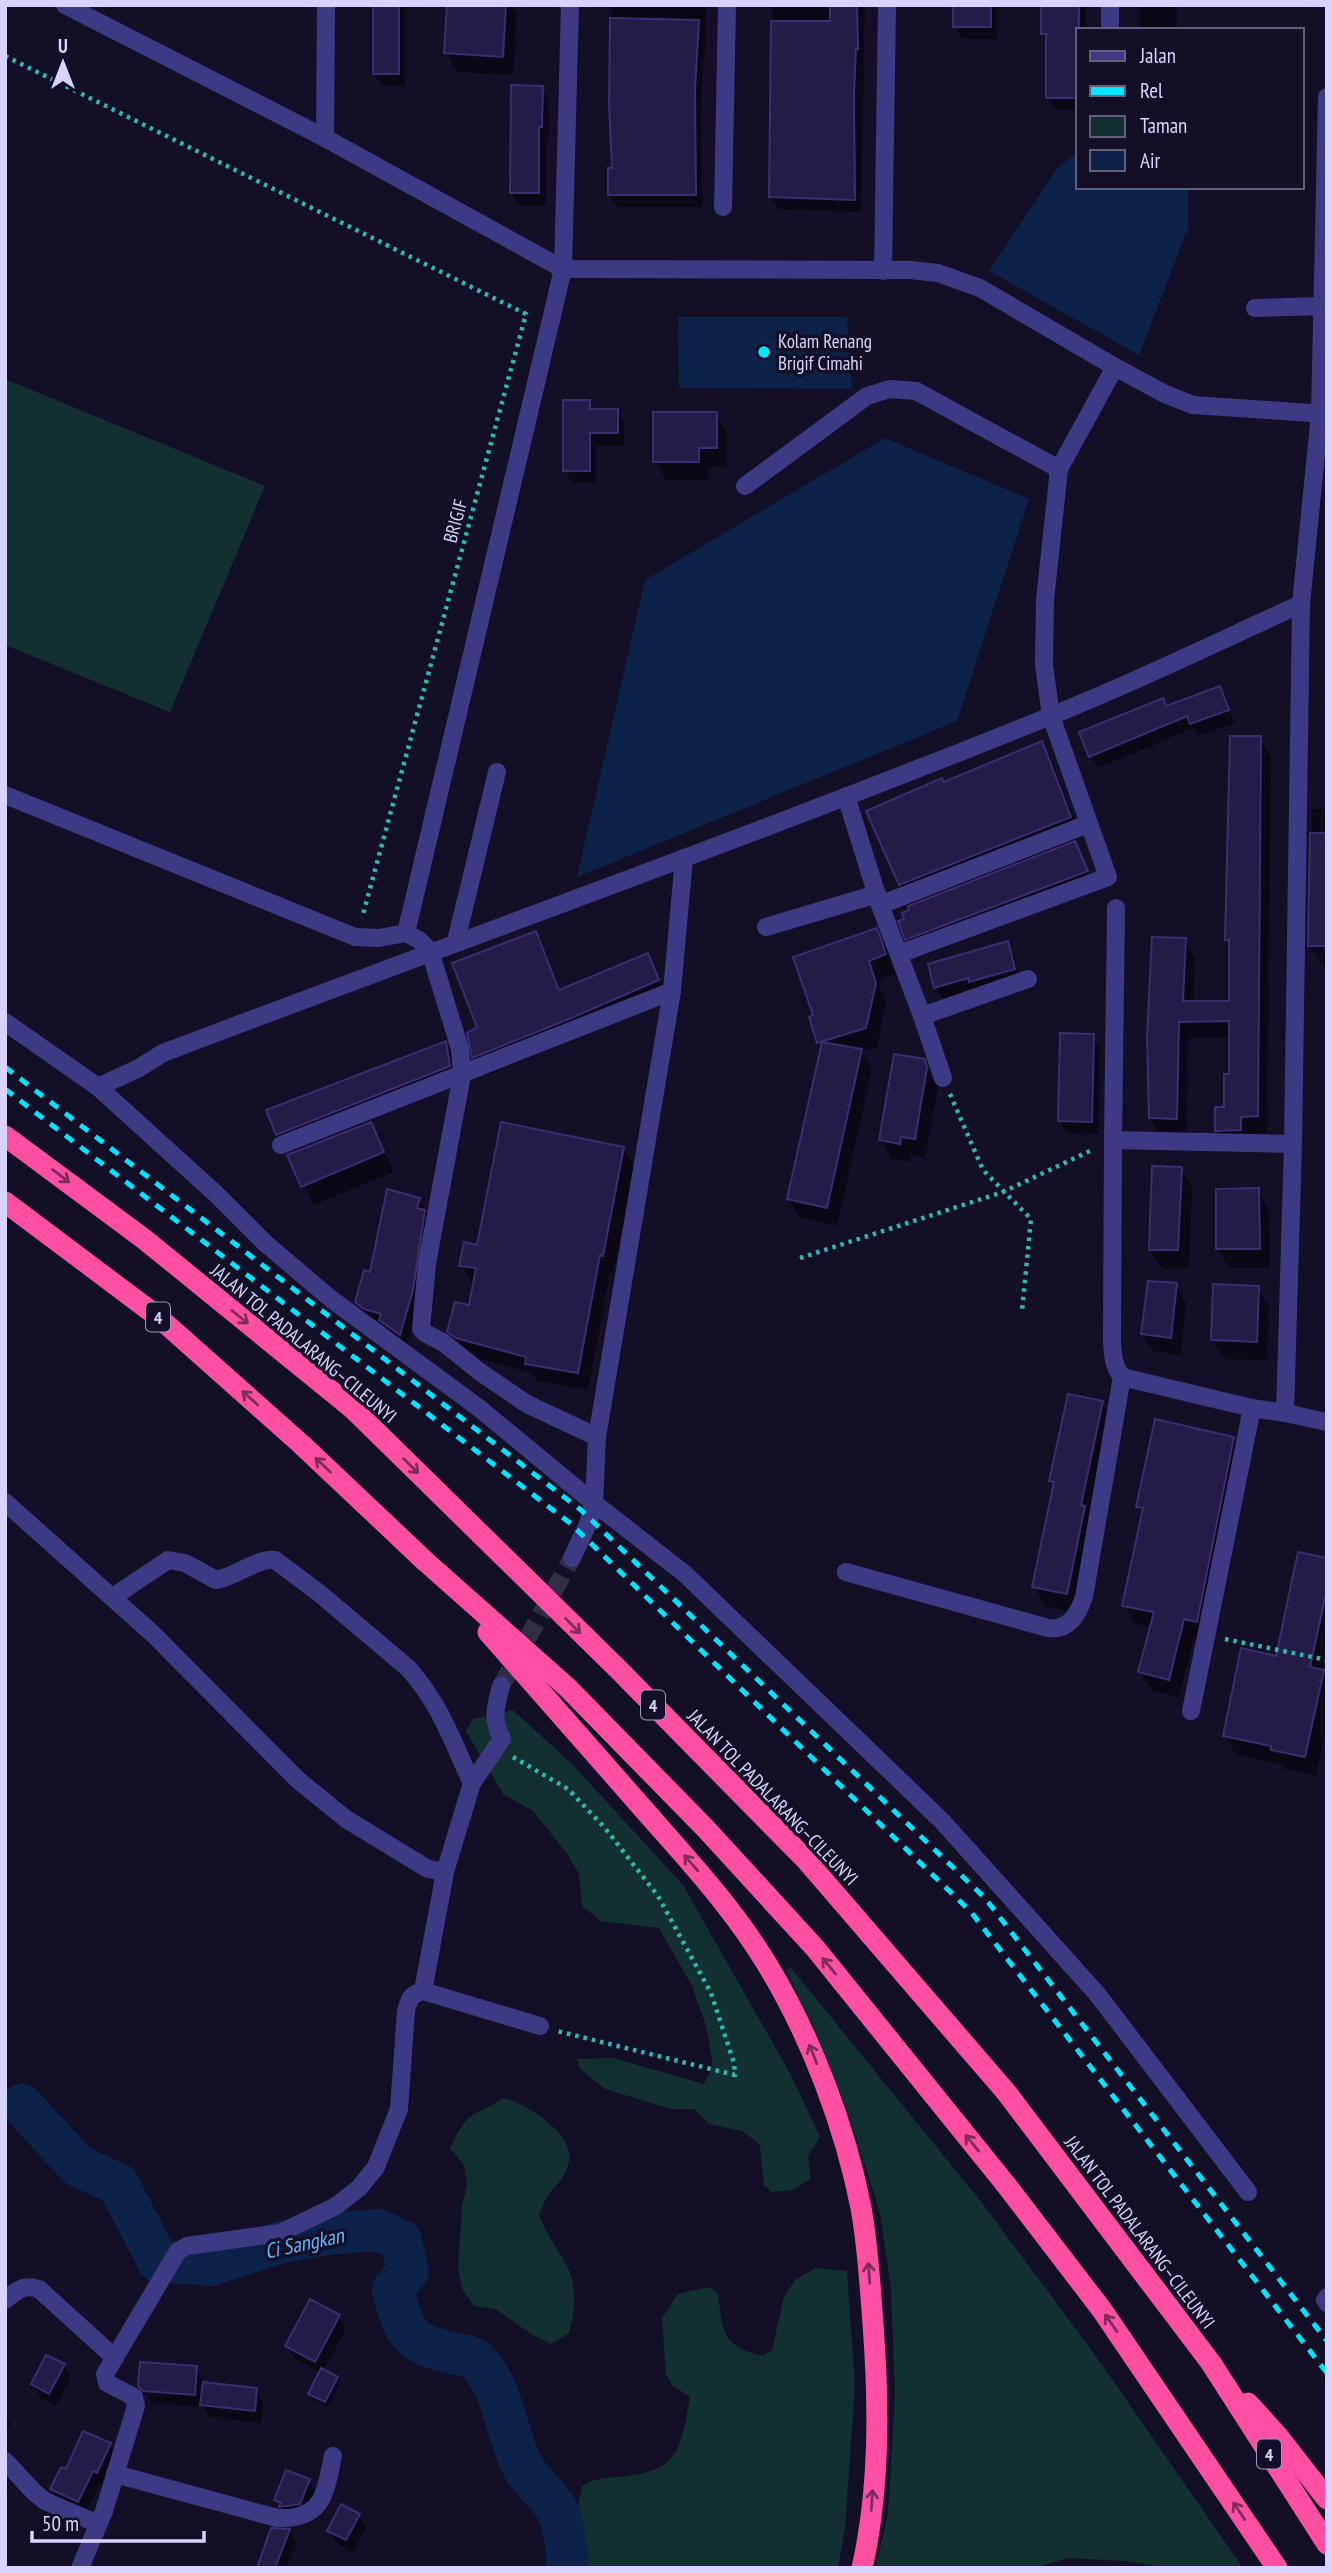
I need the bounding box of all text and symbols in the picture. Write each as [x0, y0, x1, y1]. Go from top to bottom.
north arrow [28, 28, 98, 98]
legend [1076, 28, 1304, 189]
text: U [58, 34, 68, 58]
text: Jalan [1139, 42, 1176, 69]
text: Rel [1140, 77, 1163, 104]
text: Taman [1140, 112, 1187, 139]
text: Air [1140, 147, 1160, 174]
place label: Kolam Renang Brigif Cimahi [778, 329, 872, 375]
marker: Kolam Renang Brigif Cimahi [756, 344, 772, 360]
street label: BRIGIF [438, 496, 472, 545]
one-way arrow [51, 1169, 69, 1184]
street label: JALAN TOL PADALARANG–CILEUNYI [205, 1257, 402, 1428]
road number: 4 [146, 1302, 170, 1332]
one-way arrow [230, 1309, 248, 1324]
one-way arrow [242, 1390, 259, 1407]
one-way arrow [314, 1457, 332, 1473]
one-way arrow [402, 1457, 419, 1474]
one-way arrow [564, 1617, 581, 1634]
road number: 4 [641, 1690, 665, 1720]
street label: JALAN TOL PADALARANG–CILEUNYI [682, 1703, 863, 1890]
one-way arrow [683, 1855, 699, 1873]
one-way arrow [821, 1957, 837, 1975]
one-way arrow [805, 2044, 818, 2065]
street label: JALAN TOL PADALARANG–CILEUNYI [1059, 2130, 1220, 2333]
one-way arrow [964, 2134, 980, 2152]
water label: Ci Sangkan [262, 2221, 348, 2265]
one-way arrow [863, 2262, 876, 2285]
one-way arrow [1104, 2314, 1118, 2333]
road number: 4 [1257, 2440, 1281, 2468]
one-way arrow [866, 2489, 879, 2512]
scale bar [32, 2500, 203, 2544]
one-way arrow [1232, 2502, 1246, 2521]
text: 50 m [42, 2510, 79, 2537]

